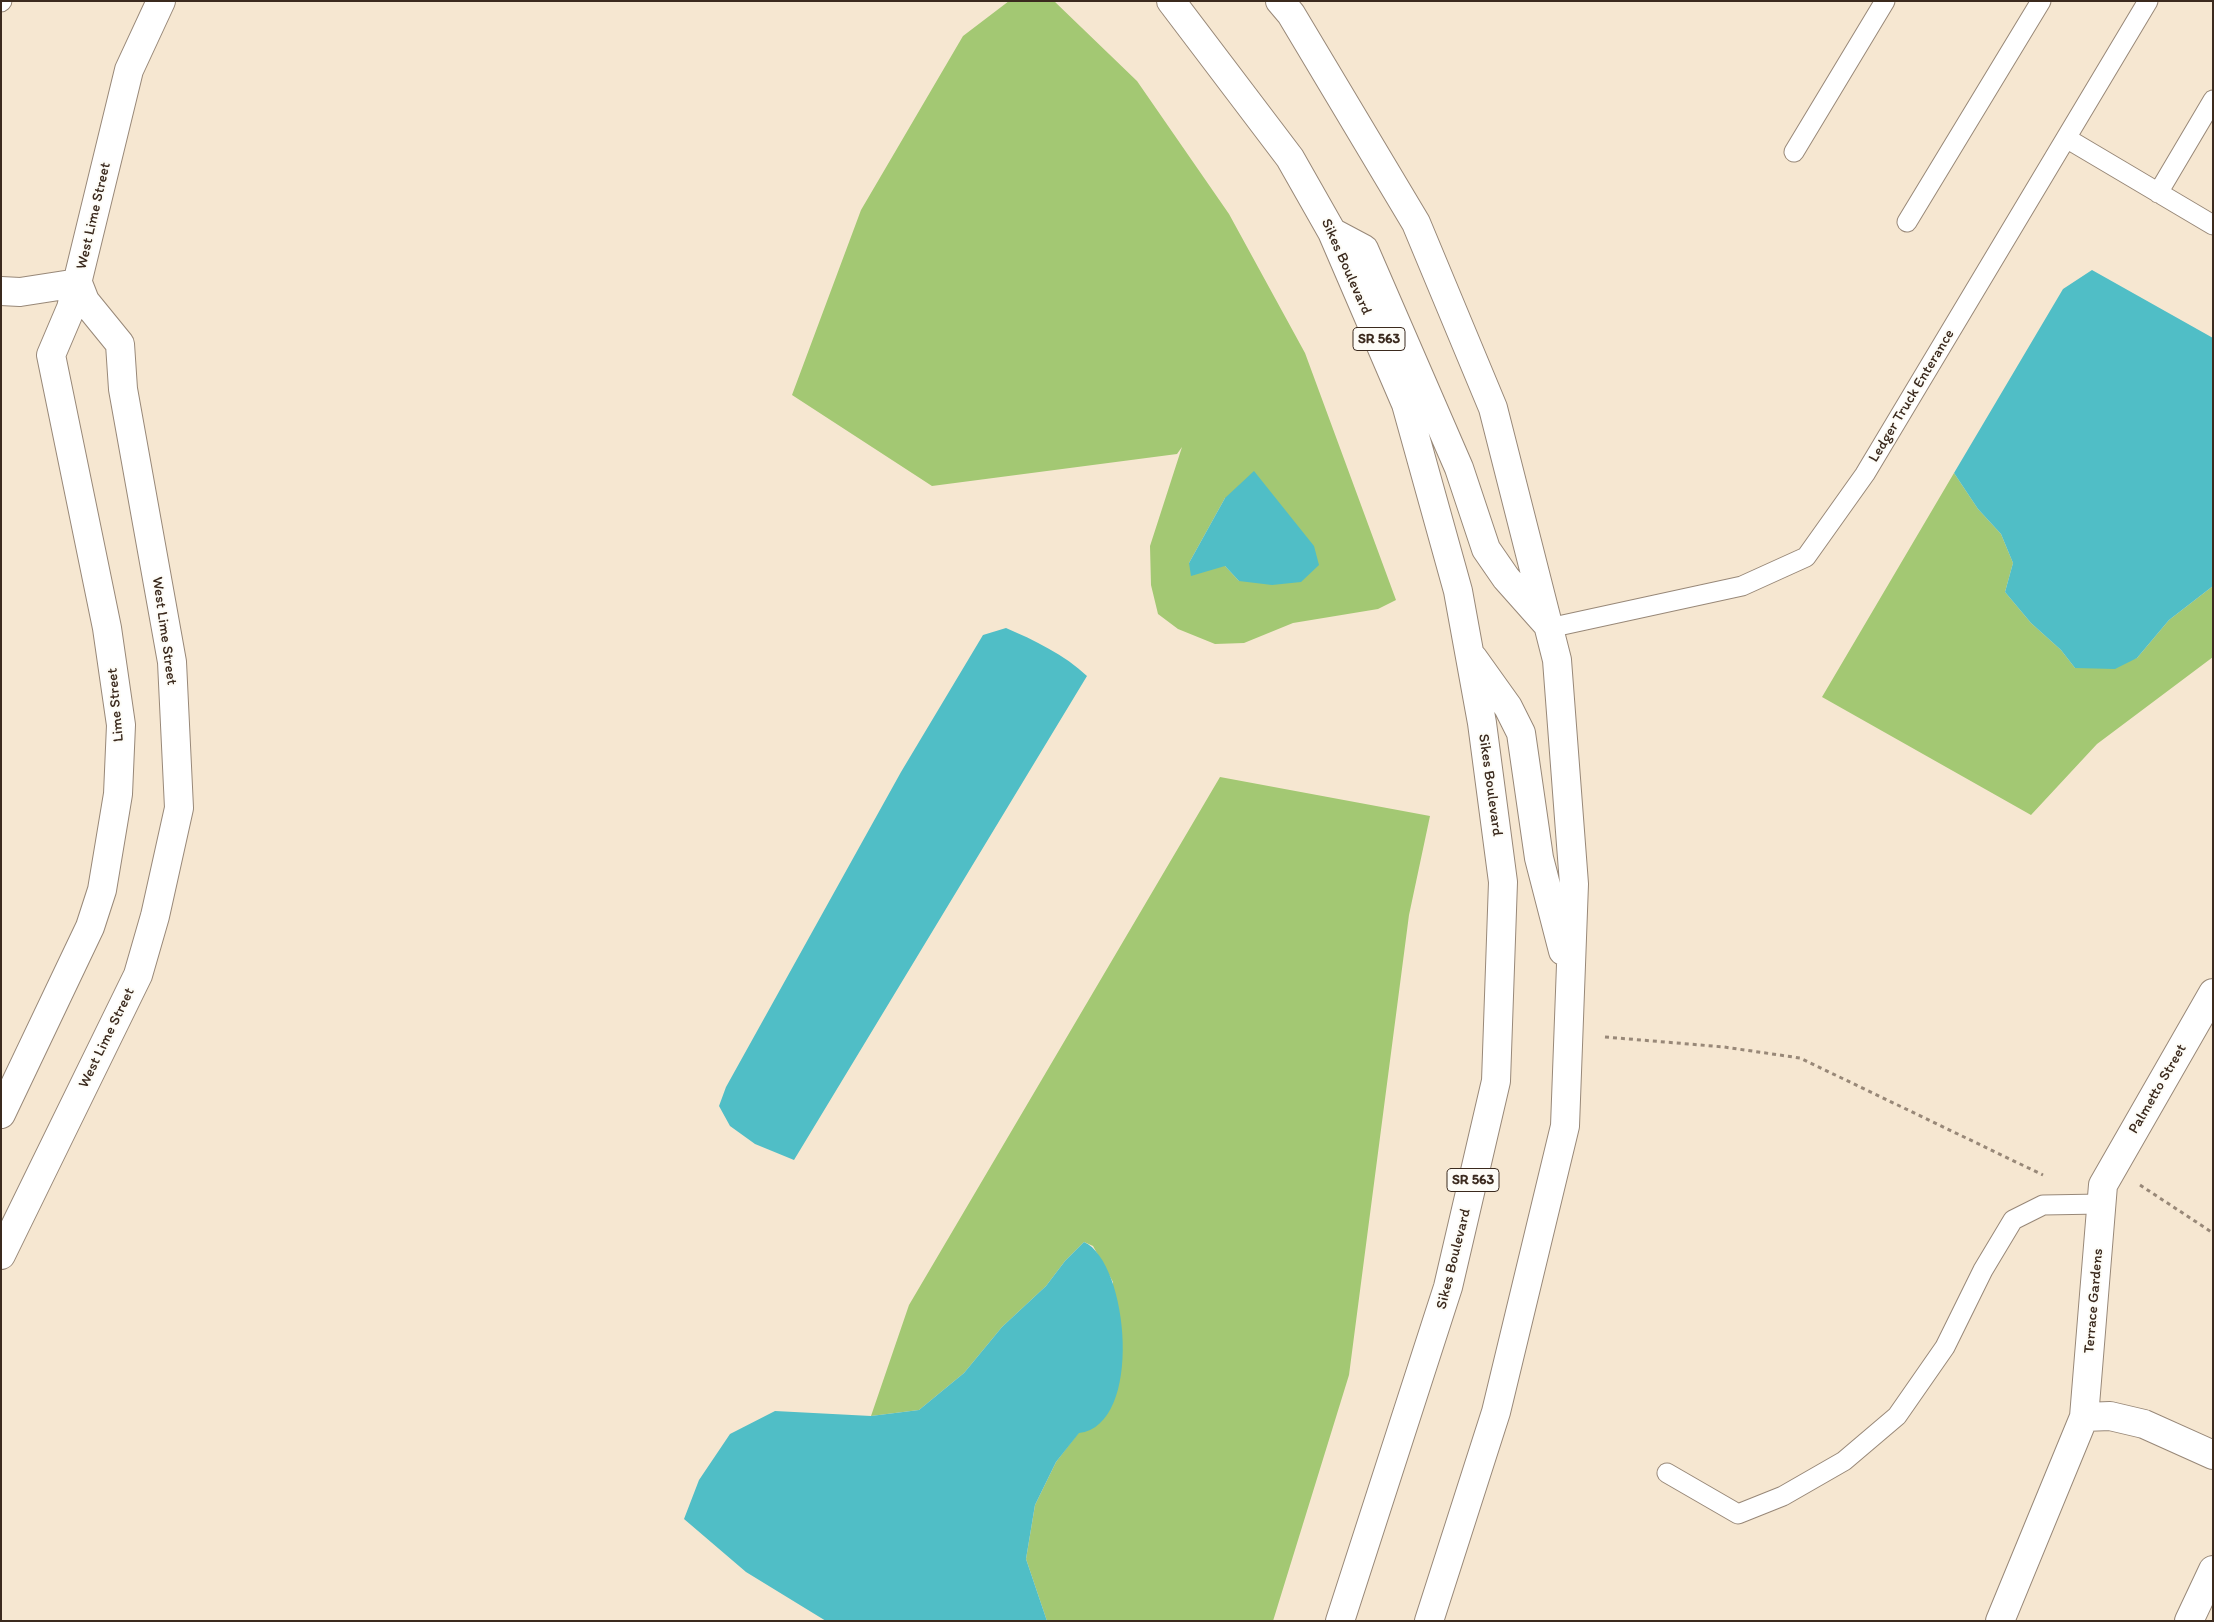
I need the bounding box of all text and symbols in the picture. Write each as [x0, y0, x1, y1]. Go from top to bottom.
street label: West Lime Street [73, 161, 115, 271]
street label: Sikes Boulevard [1317, 216, 1375, 318]
street label: Ledger Truck Enterance [1865, 326, 1959, 466]
road number: SR 563 [1353, 328, 1405, 350]
street label: West Lime Street [147, 576, 181, 686]
street label: Lime Street [104, 667, 128, 743]
street label: Sikes Boulevard [1474, 733, 1506, 837]
street label: West Lime Street [75, 985, 139, 1091]
street label: Palmetto Street [2125, 1041, 2191, 1137]
road number: SR 563 [1447, 1168, 1499, 1192]
street label: Sikes Boulevard [1433, 1207, 1475, 1311]
street label: Terrace Gardens [2080, 1248, 2108, 1354]

